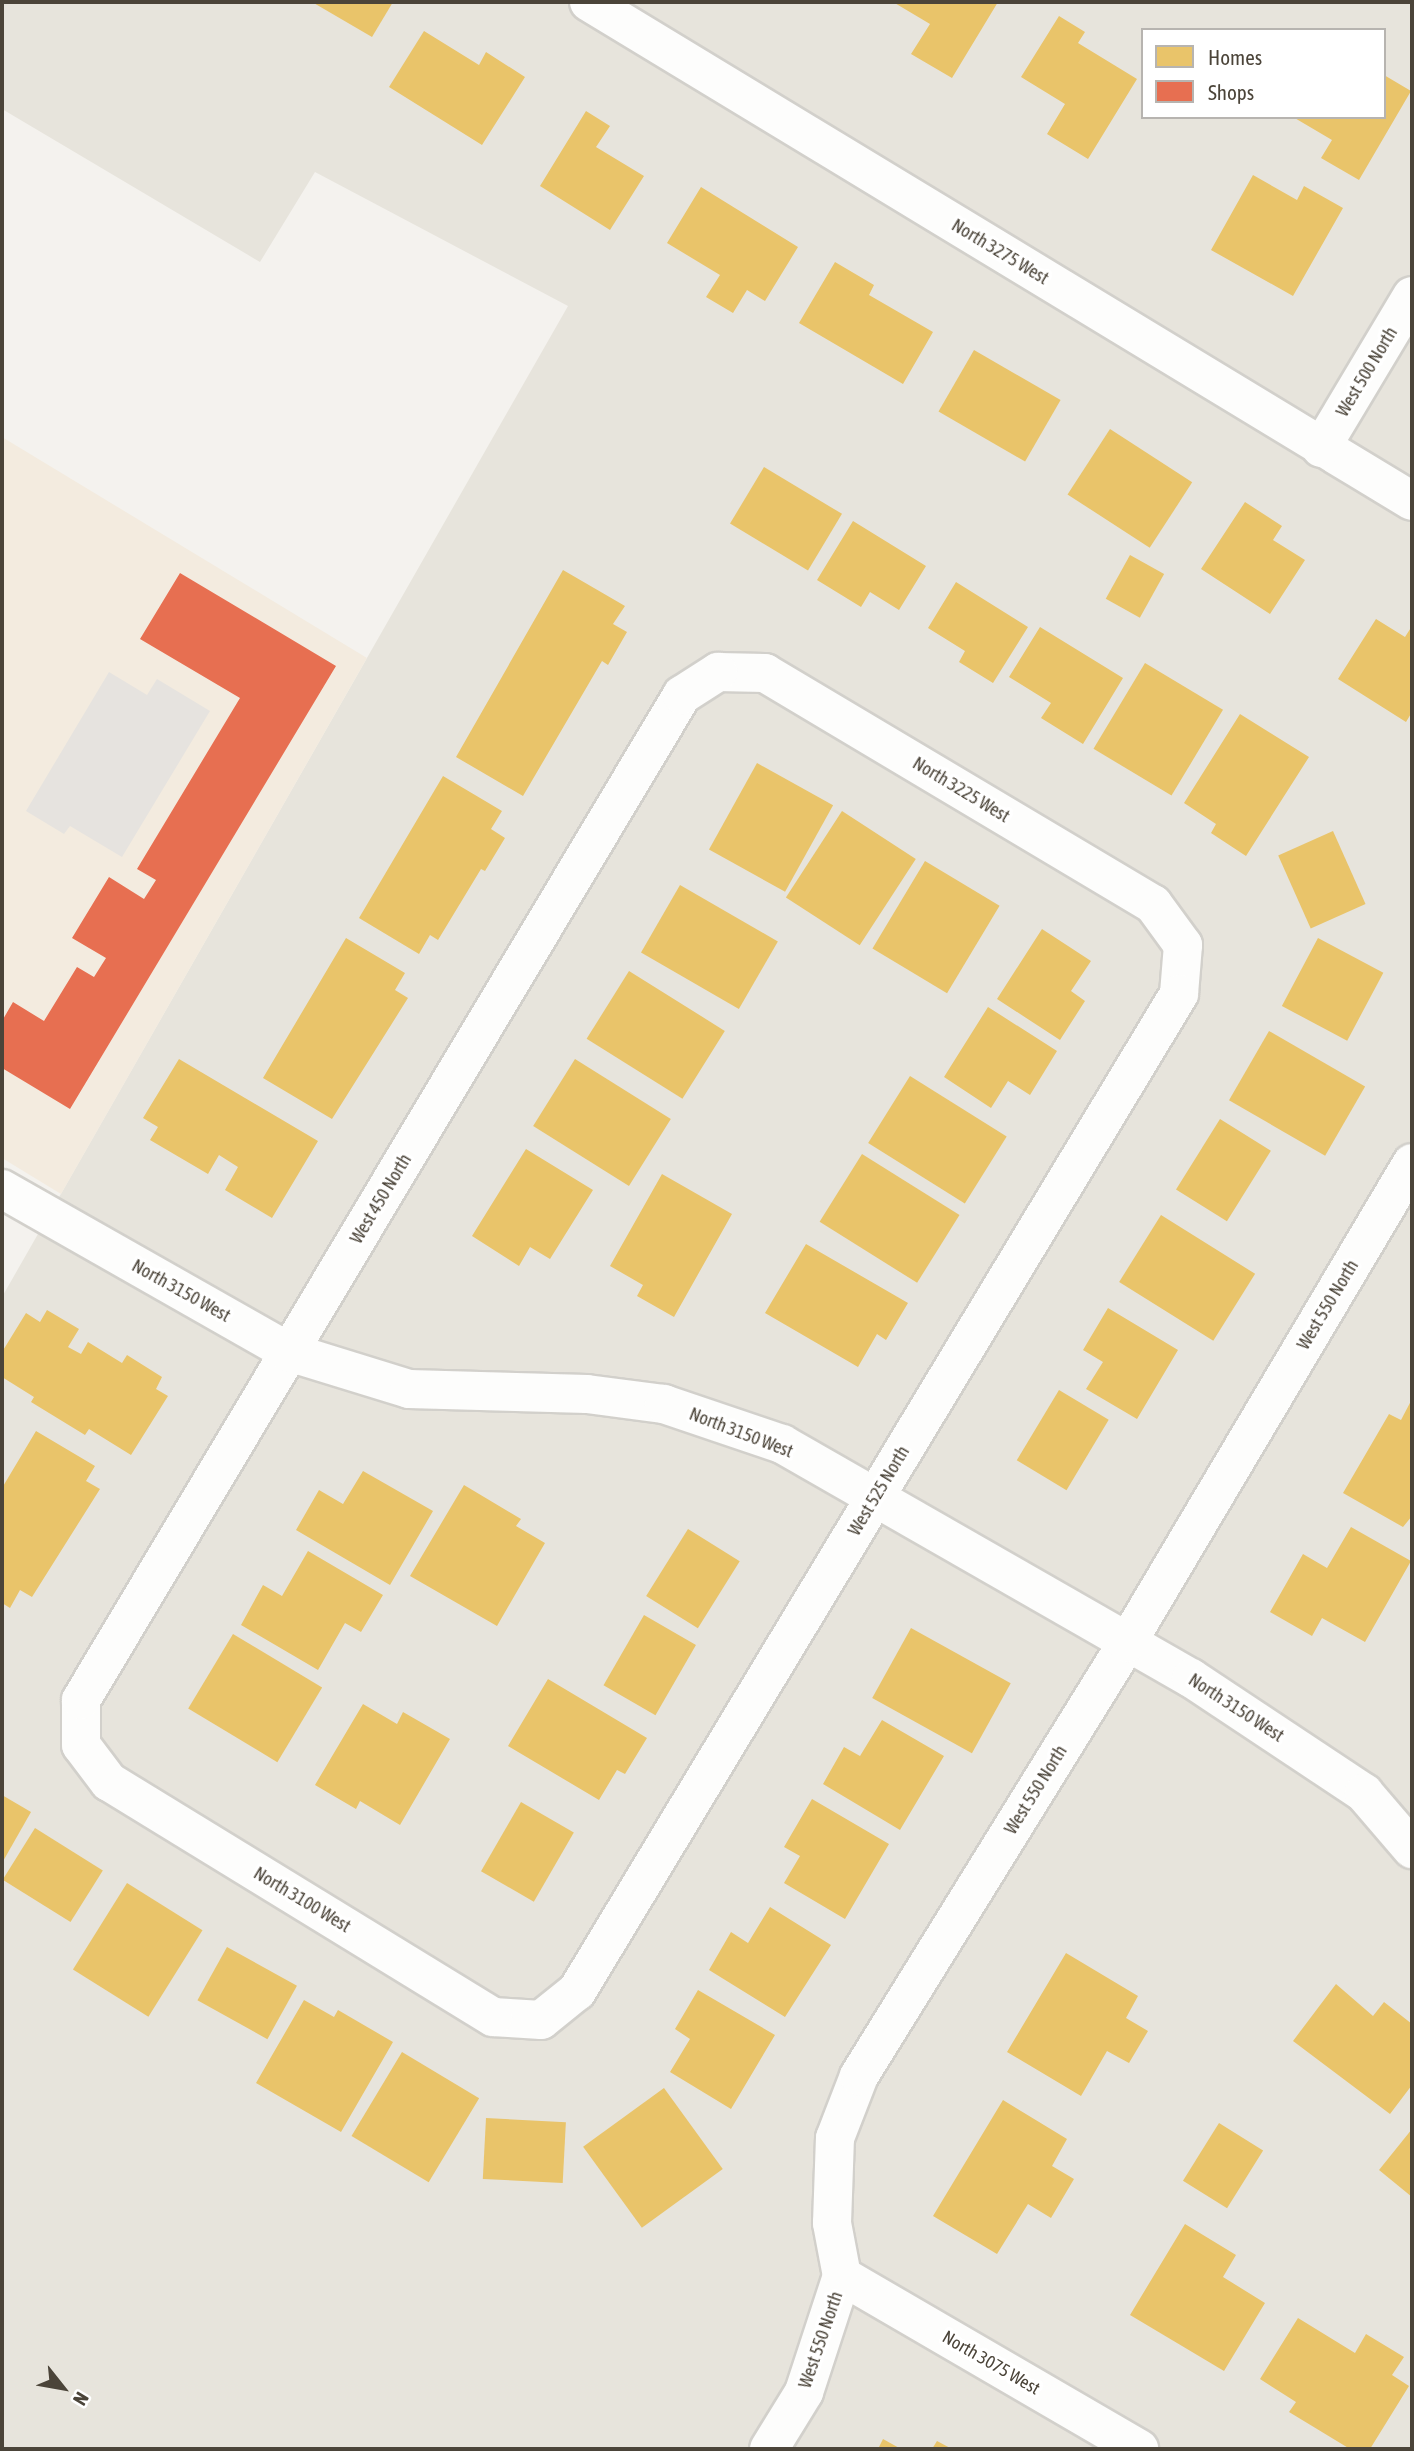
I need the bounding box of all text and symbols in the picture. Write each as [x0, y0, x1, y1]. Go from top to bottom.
legend [1141, 28, 1386, 119]
text: Homes [1208, 45, 1262, 69]
text: Shops [1208, 80, 1254, 104]
street label: North 3275 West [948, 215, 1052, 289]
street label: West 500 North [1332, 323, 1402, 421]
street label: North 3225 West [909, 753, 1013, 827]
street label: West 450 North [346, 1150, 416, 1248]
street label: North 3150 West [128, 1255, 234, 1327]
street label: West 550 North [1293, 1256, 1363, 1354]
street label: North 3150 West [686, 1403, 796, 1463]
street label: West 525 North [844, 1442, 914, 1540]
street label: North 3150 West [1184, 1669, 1288, 1747]
street label: West 550 North [1000, 1742, 1072, 1838]
street label: North 3100 West [250, 1863, 354, 1937]
street label: West 550 North [794, 2289, 848, 2391]
street label: North 3075 West [938, 2326, 1044, 2400]
north arrow [28, 2353, 98, 2423]
text: N [69, 2388, 93, 2409]

